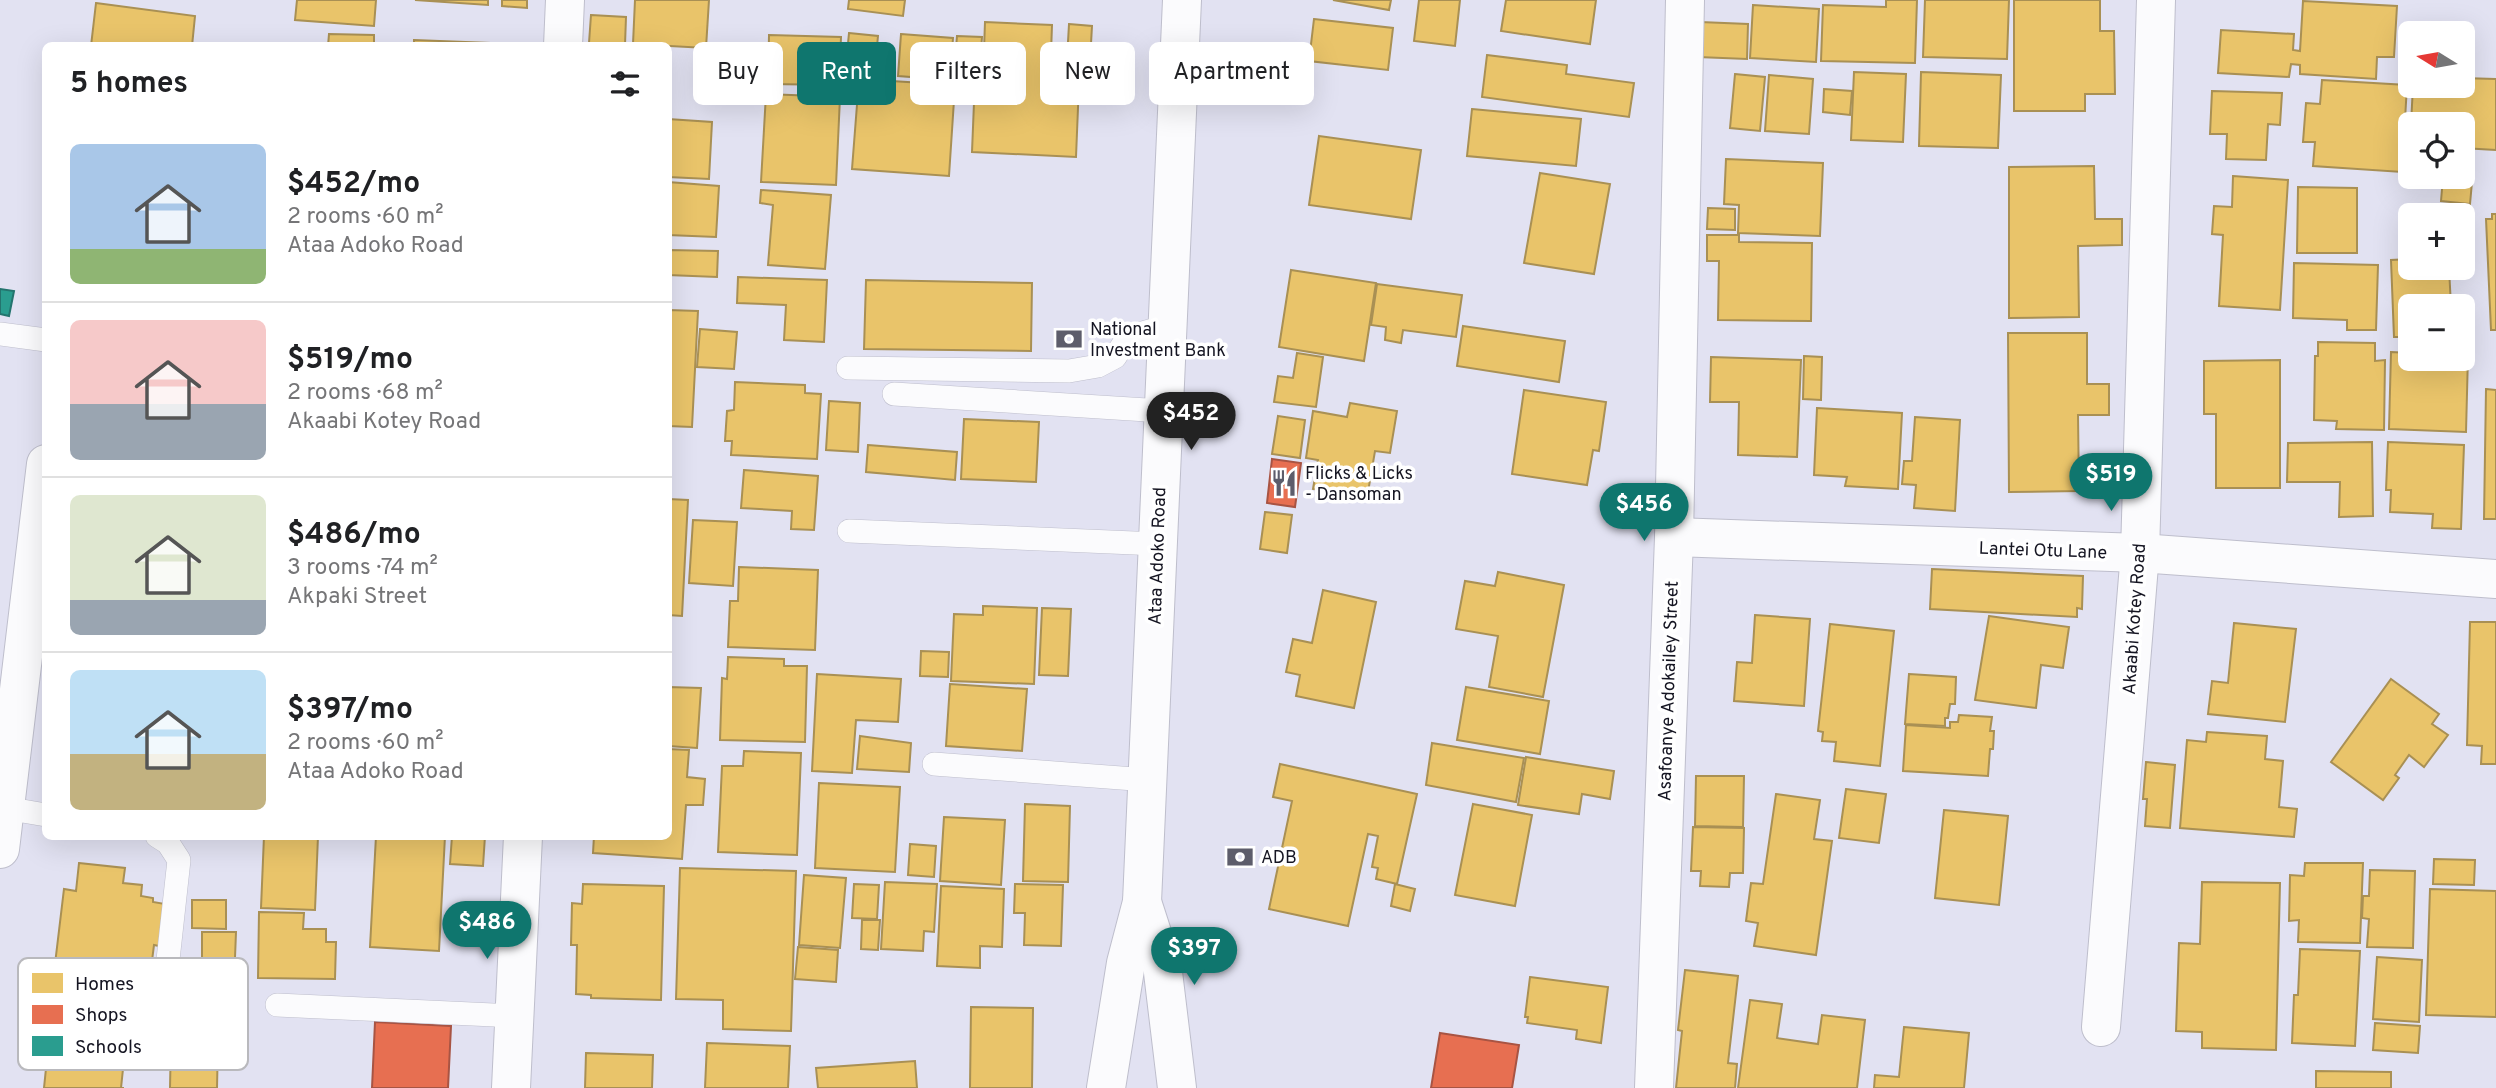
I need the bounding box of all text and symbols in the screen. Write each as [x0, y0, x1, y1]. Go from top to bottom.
north arrow [2398, 21, 2474, 98]
map controls [2398, 21, 2475, 371]
chip: Buy [693, 42, 783, 105]
chip: Rent [797, 42, 896, 105]
chip: Filters [910, 42, 1026, 105]
chip: New [1040, 42, 1135, 105]
chip: Apartment [1149, 42, 1314, 105]
icon: filters [606, 65, 644, 103]
text: 5 homes [70, 66, 188, 103]
button: locate [2398, 112, 2475, 189]
text: $452/mo [287, 166, 420, 203]
icon: home [126, 172, 210, 256]
text: 2 rooms · 60 m² [287, 203, 444, 232]
button: + [2398, 203, 2475, 280]
text: Ataa Adoko Road [287, 232, 464, 261]
button: − [2398, 294, 2475, 371]
place label: National Investment Bank [1090, 319, 1226, 363]
bank icon: National Investment Bank [1054, 324, 1084, 354]
text: $519/mo [287, 342, 413, 379]
icon: home [126, 348, 210, 432]
text: 2 rooms · 68 m² [287, 379, 443, 408]
pin: $452 [1150, 392, 1232, 452]
text: $452 [1163, 400, 1219, 429]
text: Akaabi Kotey Road [287, 408, 481, 437]
pin: $519 [2070, 454, 2152, 513]
text: $519 [2085, 461, 2137, 490]
place label: Flicks & Licks - Dansoman [1305, 463, 1413, 507]
restaurant icon: Flicks & Licks - Dansoman [1269, 468, 1299, 498]
pin: $456 [1603, 484, 1685, 543]
street label: Ataa Adoko Road [1145, 487, 1172, 626]
text: $456 [1616, 491, 1672, 520]
text: $486/mo [287, 517, 421, 554]
icon: home [126, 523, 210, 607]
street label: Lantei Otu Lane [1978, 538, 2108, 565]
street label: Akaabi Kotey Road [2119, 543, 2152, 696]
text: 3 rooms · 74 m² [287, 554, 438, 583]
street label: Asafoanye Adokailey Street [1654, 580, 1685, 802]
text: Akpaki Street [287, 583, 427, 612]
text: $397/mo [287, 692, 413, 729]
icon: home [126, 698, 210, 782]
text: 2 rooms · 60 m² [287, 729, 444, 758]
text: Ataa Adoko Road [287, 758, 464, 787]
bank icon: ADB [1225, 842, 1255, 872]
place label: ADB [1261, 847, 1297, 870]
pin: $486 [446, 902, 528, 961]
text: $486 [458, 909, 516, 938]
pin: $397 [1153, 928, 1235, 987]
text: $397 [1167, 935, 1221, 964]
legend [18, 958, 248, 1070]
text: Homes [75, 973, 134, 997]
text: Shops [75, 1004, 127, 1028]
text: Schools [75, 1036, 142, 1060]

